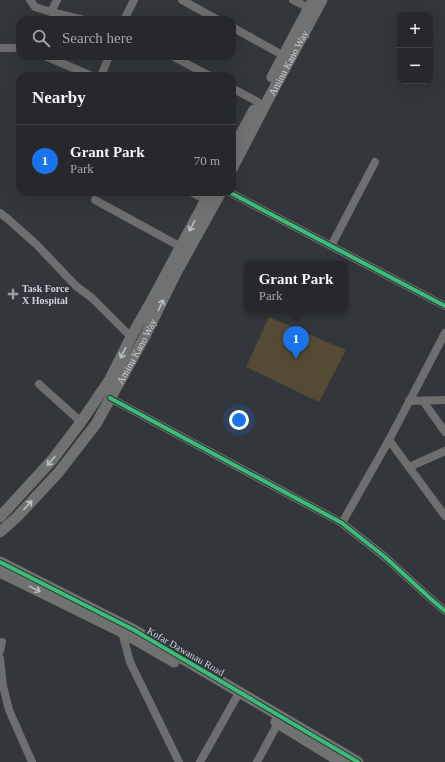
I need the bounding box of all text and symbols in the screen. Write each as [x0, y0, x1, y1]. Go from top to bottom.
map controls [397, 12, 433, 84]
button: + [397, 12, 433, 48]
search box [16, 16, 236, 60]
icon: search [30, 27, 52, 49]
street label: Aminu Kano Way [266, 29, 310, 98]
text: Search here [62, 30, 132, 46]
button: − [397, 48, 433, 84]
text: Nearby [32, 88, 86, 107]
text: Grant Park [70, 144, 145, 160]
text: 1 [42, 153, 48, 168]
text: 70 m [194, 153, 220, 168]
text: Park [70, 161, 94, 176]
one-way arrow [188, 220, 195, 232]
popup [244, 261, 348, 313]
text: Grant Park [259, 271, 333, 287]
place label: Task Force X Hospital [22, 283, 70, 306]
marker: Task Force X Hospital [7, 288, 19, 300]
text: Park [259, 288, 283, 303]
one-way arrow [158, 299, 165, 311]
street label: Aminu Kano Way [114, 317, 159, 386]
pin: 1 [283, 326, 309, 359]
one-way arrow [119, 347, 126, 359]
your location [229, 410, 249, 430]
one-way arrow [47, 456, 56, 466]
one-way arrow [23, 501, 32, 511]
one-way arrow [29, 586, 41, 593]
street label: Kofar Dawanau Road [145, 625, 226, 678]

